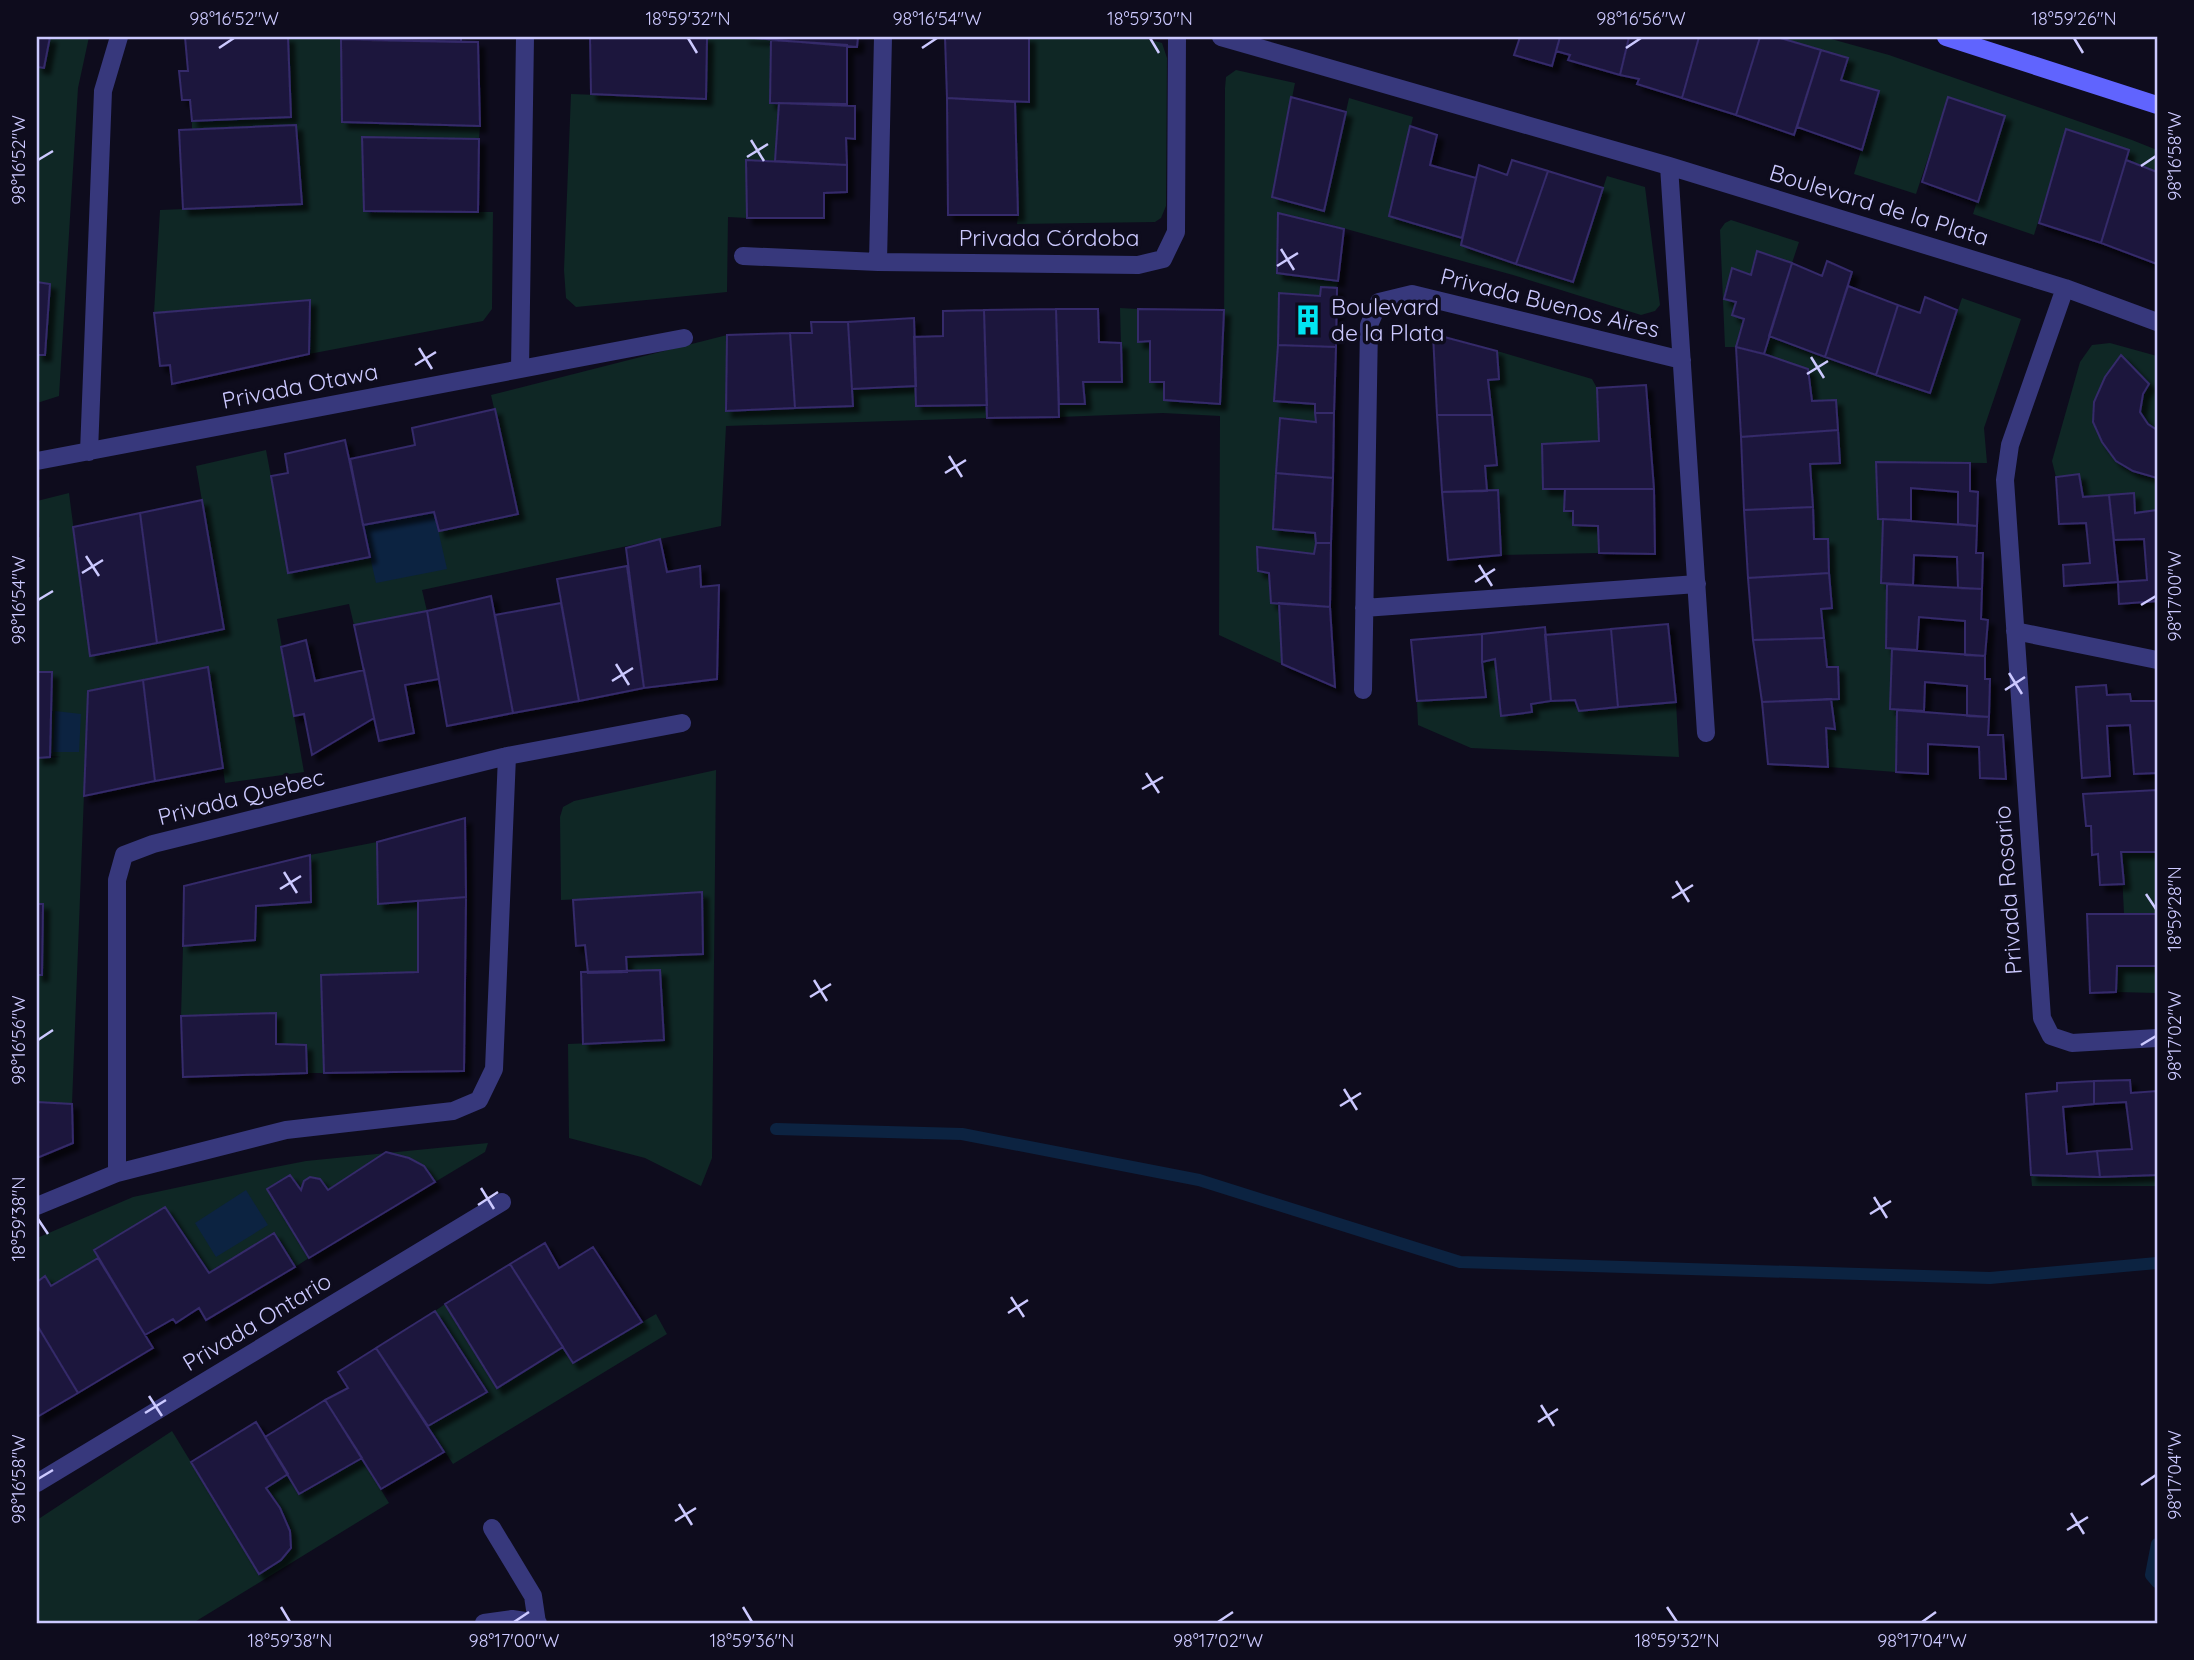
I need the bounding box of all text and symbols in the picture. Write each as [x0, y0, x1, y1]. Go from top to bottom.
text: 98°16'52"W [189, 7, 279, 30]
text: 18°59'32"N [645, 7, 731, 30]
text: 98°16'54"W [892, 7, 982, 30]
text: 18°59'30"N [1107, 7, 1193, 30]
text: 98°16'56"W [1596, 7, 1686, 30]
text: 18°59'26"N [2031, 7, 2117, 30]
text: 98°16'58"W [2163, 111, 2186, 201]
text: 98°16'52"W [7, 115, 30, 205]
street label: Boulevard de la Plata [1766, 157, 1992, 252]
street label: Privada Córdoba [959, 223, 1139, 252]
street label: Privada Buenos Aires [1437, 261, 1663, 344]
place label: Boulevard de la Plata [1331, 292, 1444, 347]
building icon: Boulevard de la Plata [1291, 303, 1325, 337]
street label: Privada Otawa [219, 356, 380, 415]
text: 98°17'00"W [2163, 551, 2186, 641]
text: 98°16'54"W [7, 555, 30, 645]
street label: Privada Quebec [155, 762, 327, 831]
street label: Privada Rosario [1987, 804, 2028, 976]
text: 18°59'28"N [2163, 866, 2186, 952]
text: 98°17'02"W [2163, 991, 2186, 1081]
text: 98°16'56"W [7, 995, 30, 1085]
text: 18°59'38"N [7, 1177, 30, 1261]
street label: Privada Ontario [177, 1266, 336, 1377]
text: 98°17'04"W [2163, 1430, 2186, 1520]
text: 98°16'58"W [7, 1434, 30, 1524]
text: 18°59'38"N [248, 1629, 332, 1652]
text: 98°17'00"W [469, 1629, 559, 1652]
text: 18°59'36"N [710, 1629, 794, 1652]
text: 98°17'02"W [1173, 1629, 1263, 1652]
text: 18°59'32"N [1634, 1629, 1720, 1652]
text: 98°17'04"W [1877, 1629, 1967, 1652]

